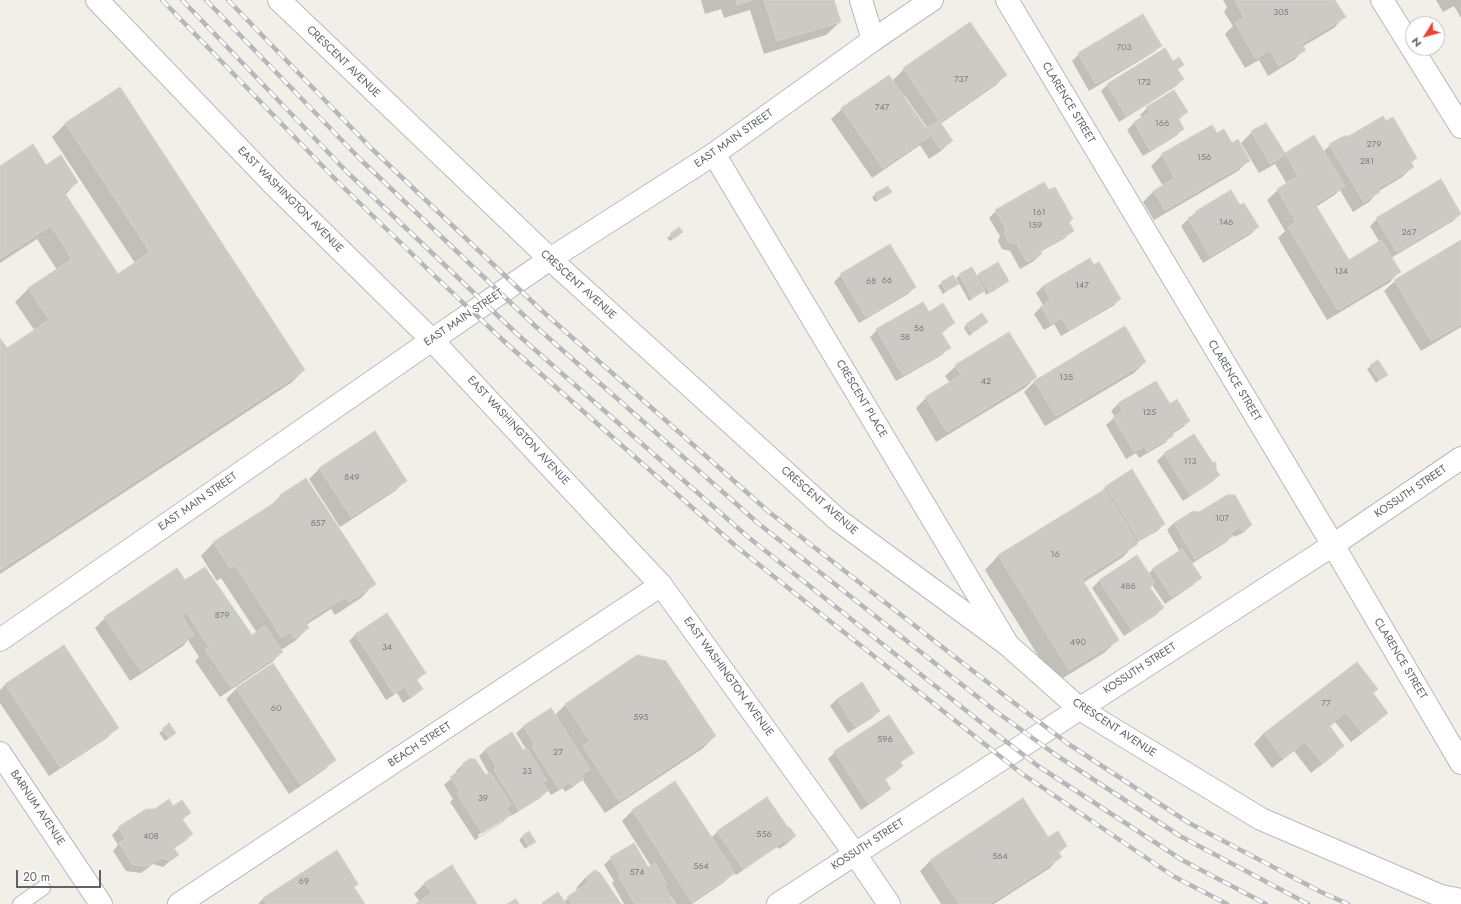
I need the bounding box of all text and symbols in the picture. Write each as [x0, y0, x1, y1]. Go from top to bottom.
house number: 305 [1273, 8, 1289, 18]
north arrow [1405, 16, 1445, 56]
street label: CRESCENT AVENUE [303, 23, 383, 101]
text: N [1407, 34, 1425, 51]
house number: 703 [1116, 43, 1132, 53]
street label: CLARENCE STREET [1039, 60, 1097, 146]
house number: 737 [954, 75, 968, 85]
house number: 172 [1137, 78, 1151, 88]
house number: 747 [875, 103, 889, 113]
street label: EAST MAIN STREET [692, 107, 776, 171]
house number: 166 [1155, 119, 1169, 129]
house number: 279 [1366, 140, 1382, 150]
street label: EAST WASHINGTON AVENUE [234, 144, 346, 256]
house number: 156 [1197, 153, 1211, 163]
house number: 281 [1360, 157, 1374, 167]
house number: 161 [1032, 208, 1046, 218]
house number: 146 [1219, 218, 1233, 228]
house number: 159 [1028, 221, 1042, 231]
house number: 267 [1401, 228, 1417, 238]
street label: CRESCENT AVENUE [537, 248, 619, 322]
house number: 134 [1334, 267, 1348, 277]
house number: 66 [882, 276, 892, 286]
house number: 68 [866, 277, 876, 287]
house number: 147 [1075, 281, 1089, 291]
street label: EAST MAIN STREET [422, 287, 506, 349]
house number: 56 [914, 324, 924, 334]
house number: 58 [900, 333, 910, 343]
street label: CLARENCE STREET [1205, 338, 1263, 424]
street label: CRESCENT PLACE [833, 358, 889, 440]
house number: 135 [1059, 373, 1073, 383]
street label: EAST WASHINGTON AVENUE [464, 374, 572, 488]
house number: 42 [981, 377, 991, 387]
house number: 125 [1142, 408, 1156, 418]
house number: 113 [1183, 457, 1197, 467]
street label: KOSSUTH STREET [1372, 463, 1450, 521]
street label: CRESCENT AVENUE [778, 464, 860, 538]
street label: EAST MAIN STREET [156, 470, 240, 534]
house number: 849 [344, 473, 360, 483]
house number: 107 [1215, 514, 1229, 524]
house number: 857 [311, 519, 325, 529]
house number: 16 [1050, 550, 1060, 560]
house number: 486 [1120, 582, 1136, 592]
house number: 879 [215, 611, 229, 621]
street label: EAST WASHINGTON AVENUE [680, 615, 776, 739]
street label: CLARENCE STREET [1371, 616, 1429, 702]
house number: 490 [1070, 638, 1086, 648]
street label: KOSSUTH STREET [1101, 641, 1179, 697]
house number: 34 [382, 643, 392, 653]
street label: CRESCENT AVENUE [1070, 696, 1158, 760]
house number: 77 [1321, 699, 1331, 709]
house number: 60 [271, 704, 281, 714]
house number: 595 [633, 713, 649, 723]
street label: BEACH STREET [386, 720, 454, 770]
house number: 596 [877, 735, 893, 745]
house number: 27 [553, 748, 563, 758]
house number: 33 [522, 767, 532, 777]
street label: BARNUM AVENUE [7, 768, 67, 848]
house number: 39 [478, 794, 488, 804]
street label: KOSSUTH STREET [829, 817, 907, 873]
house number: 556 [756, 830, 772, 840]
house number: 408 [143, 832, 159, 842]
house number: 564 [992, 852, 1008, 862]
scale bar [18, 862, 103, 888]
house number: 564 [693, 862, 709, 872]
text: 20 m [23, 868, 50, 886]
house number: 574 [629, 868, 645, 878]
house number: 69 [299, 877, 309, 887]

